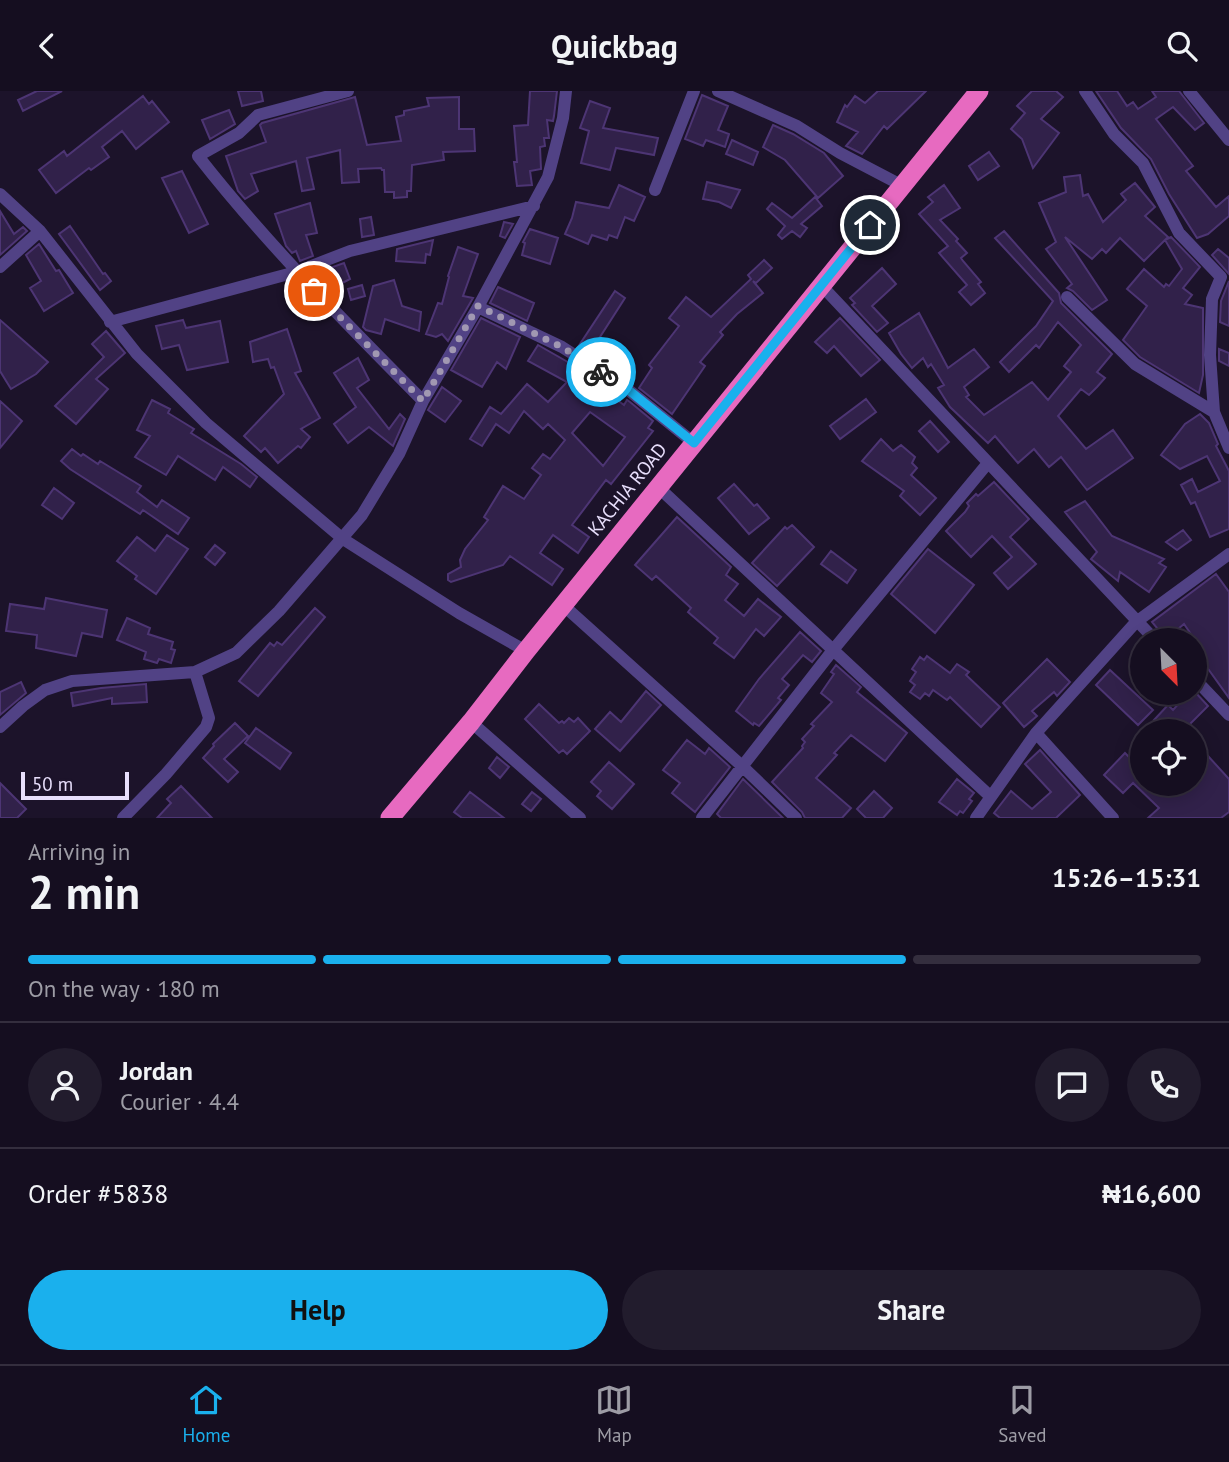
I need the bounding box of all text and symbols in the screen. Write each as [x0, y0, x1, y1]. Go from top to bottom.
text: Quickbag [551, 25, 678, 67]
icon: back [28, 27, 66, 65]
icon: search [1163, 27, 1201, 65]
pin [840, 195, 900, 255]
icon: home [851, 206, 889, 244]
pin [284, 261, 344, 321]
icon: bag [295, 272, 333, 310]
courier [566, 337, 636, 407]
icon: bike [582, 353, 620, 391]
street label: KACHIA ROAD [582, 438, 672, 540]
north arrow [1130, 628, 1208, 705]
map controls [1130, 628, 1207, 796]
button: locate [1130, 719, 1207, 796]
scale bar [21, 769, 130, 801]
text: 50 m [32, 772, 73, 796]
text: Arriving in [28, 837, 130, 866]
text: 15:26–15:31 [1052, 861, 1201, 894]
text: 2 min [28, 862, 140, 922]
text: On the way · 180 m [28, 974, 220, 1003]
button: person [28, 1048, 102, 1122]
button: chat [1035, 1048, 1109, 1122]
button: phone [1127, 1048, 1201, 1122]
text: Jordan [120, 1054, 193, 1087]
text: Courier · 4.4 [120, 1087, 239, 1116]
text: Order #5838 [28, 1177, 168, 1210]
text: ₦16,600 [1102, 1177, 1201, 1210]
button: Help [28, 1270, 608, 1350]
button: Share [622, 1270, 1201, 1350]
tab: Home [182, 1381, 230, 1447]
tab: Map [595, 1381, 633, 1447]
tab: Saved [998, 1381, 1047, 1447]

